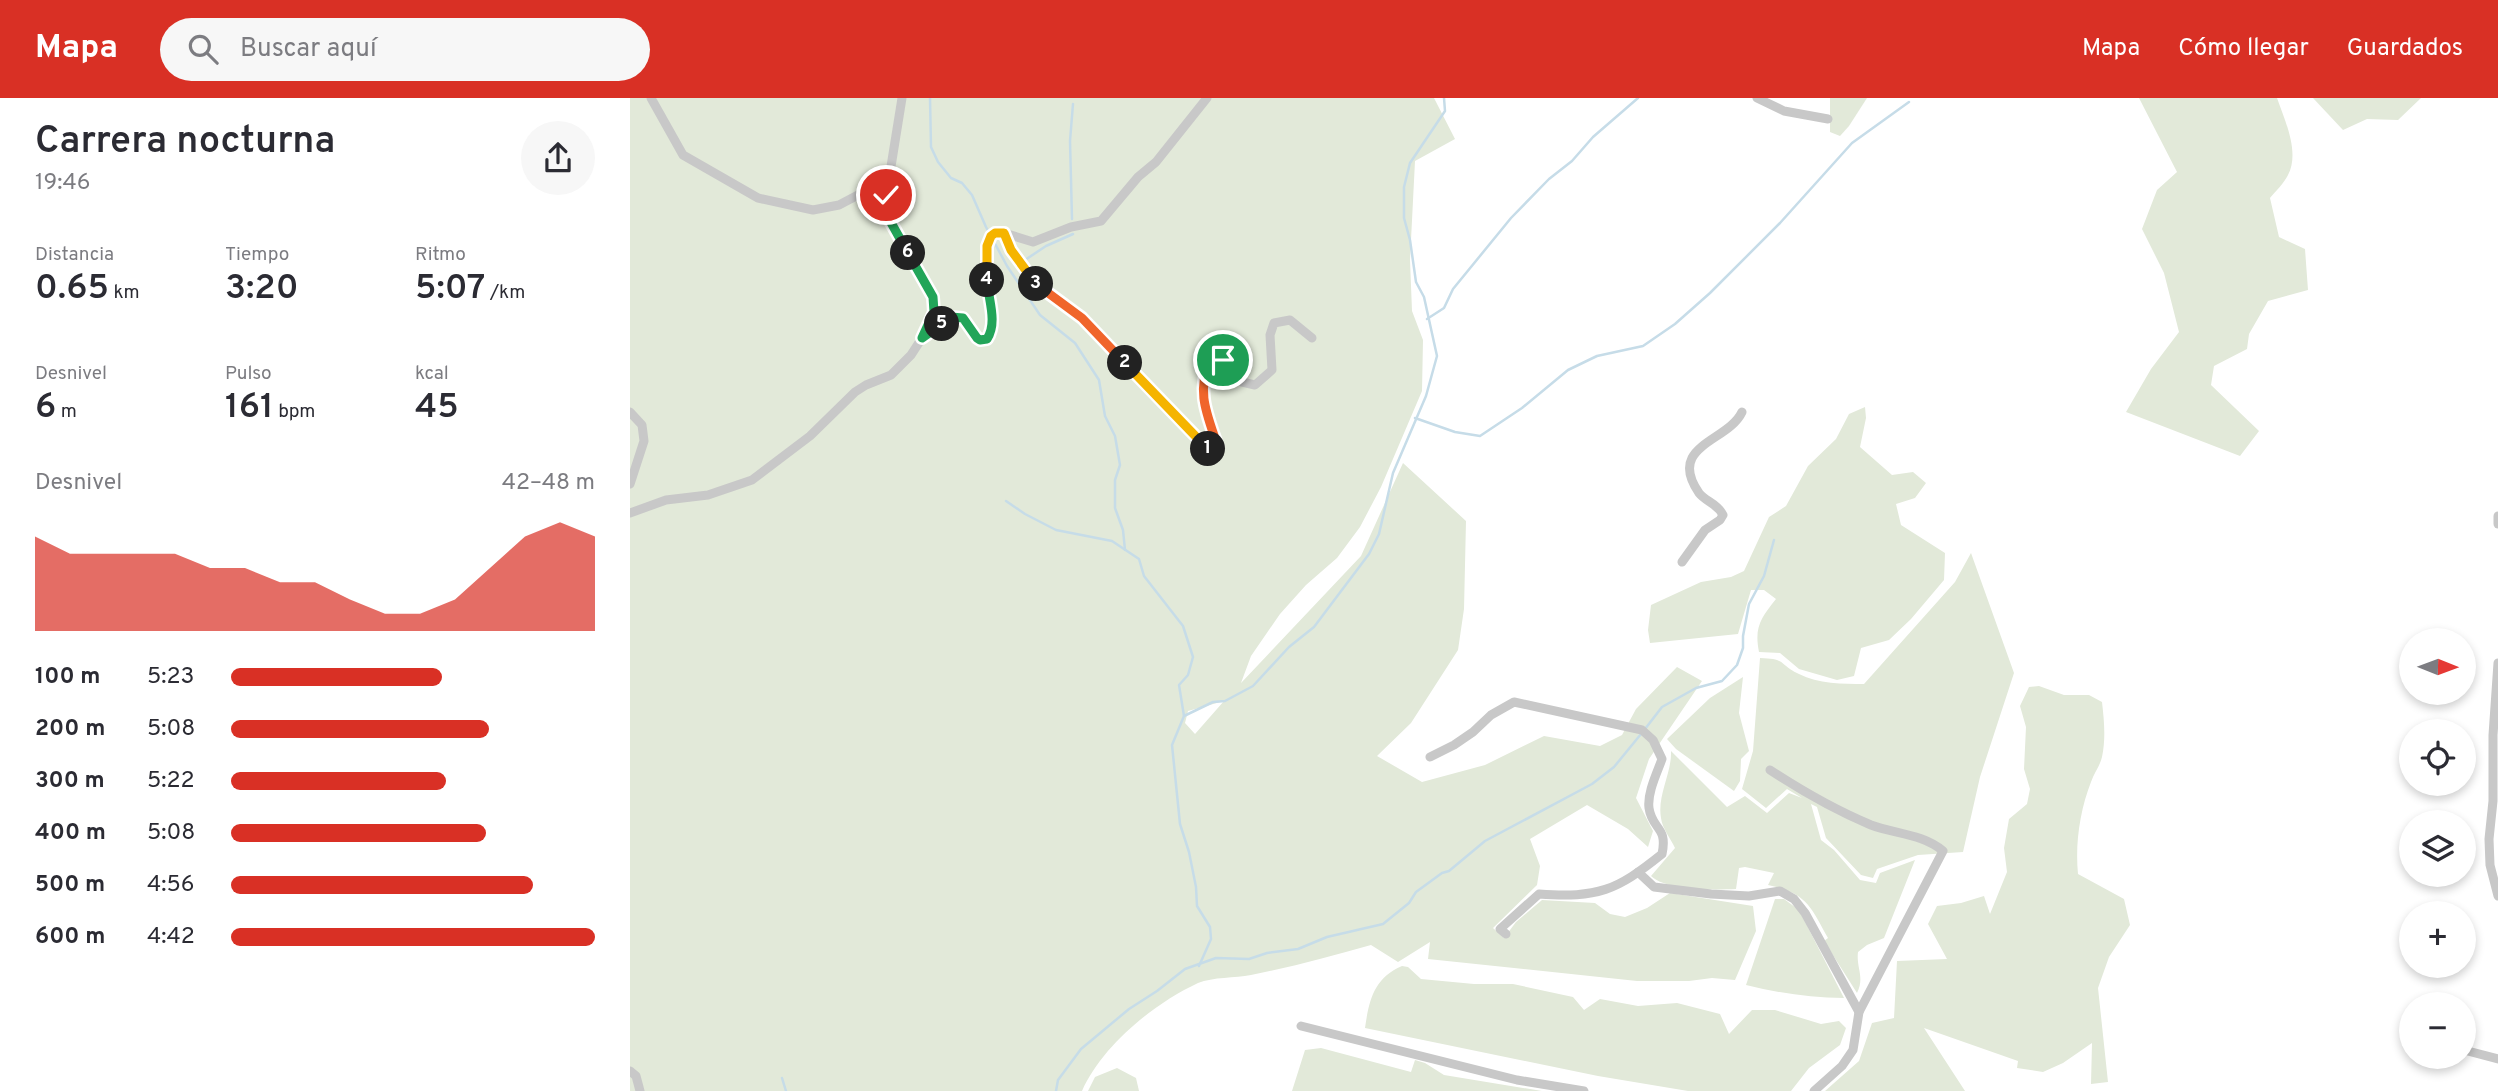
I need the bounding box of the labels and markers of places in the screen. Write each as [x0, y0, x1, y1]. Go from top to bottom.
pin [856, 165, 916, 225]
pin: 6 [890, 236, 926, 270]
pin: 4 [970, 262, 1004, 298]
pin: 3 [1018, 266, 1054, 302]
pin: 5 [924, 306, 960, 342]
pin [1193, 330, 1253, 390]
pin: 2 [1107, 345, 1142, 380]
pin: 1 [1190, 432, 1226, 466]

